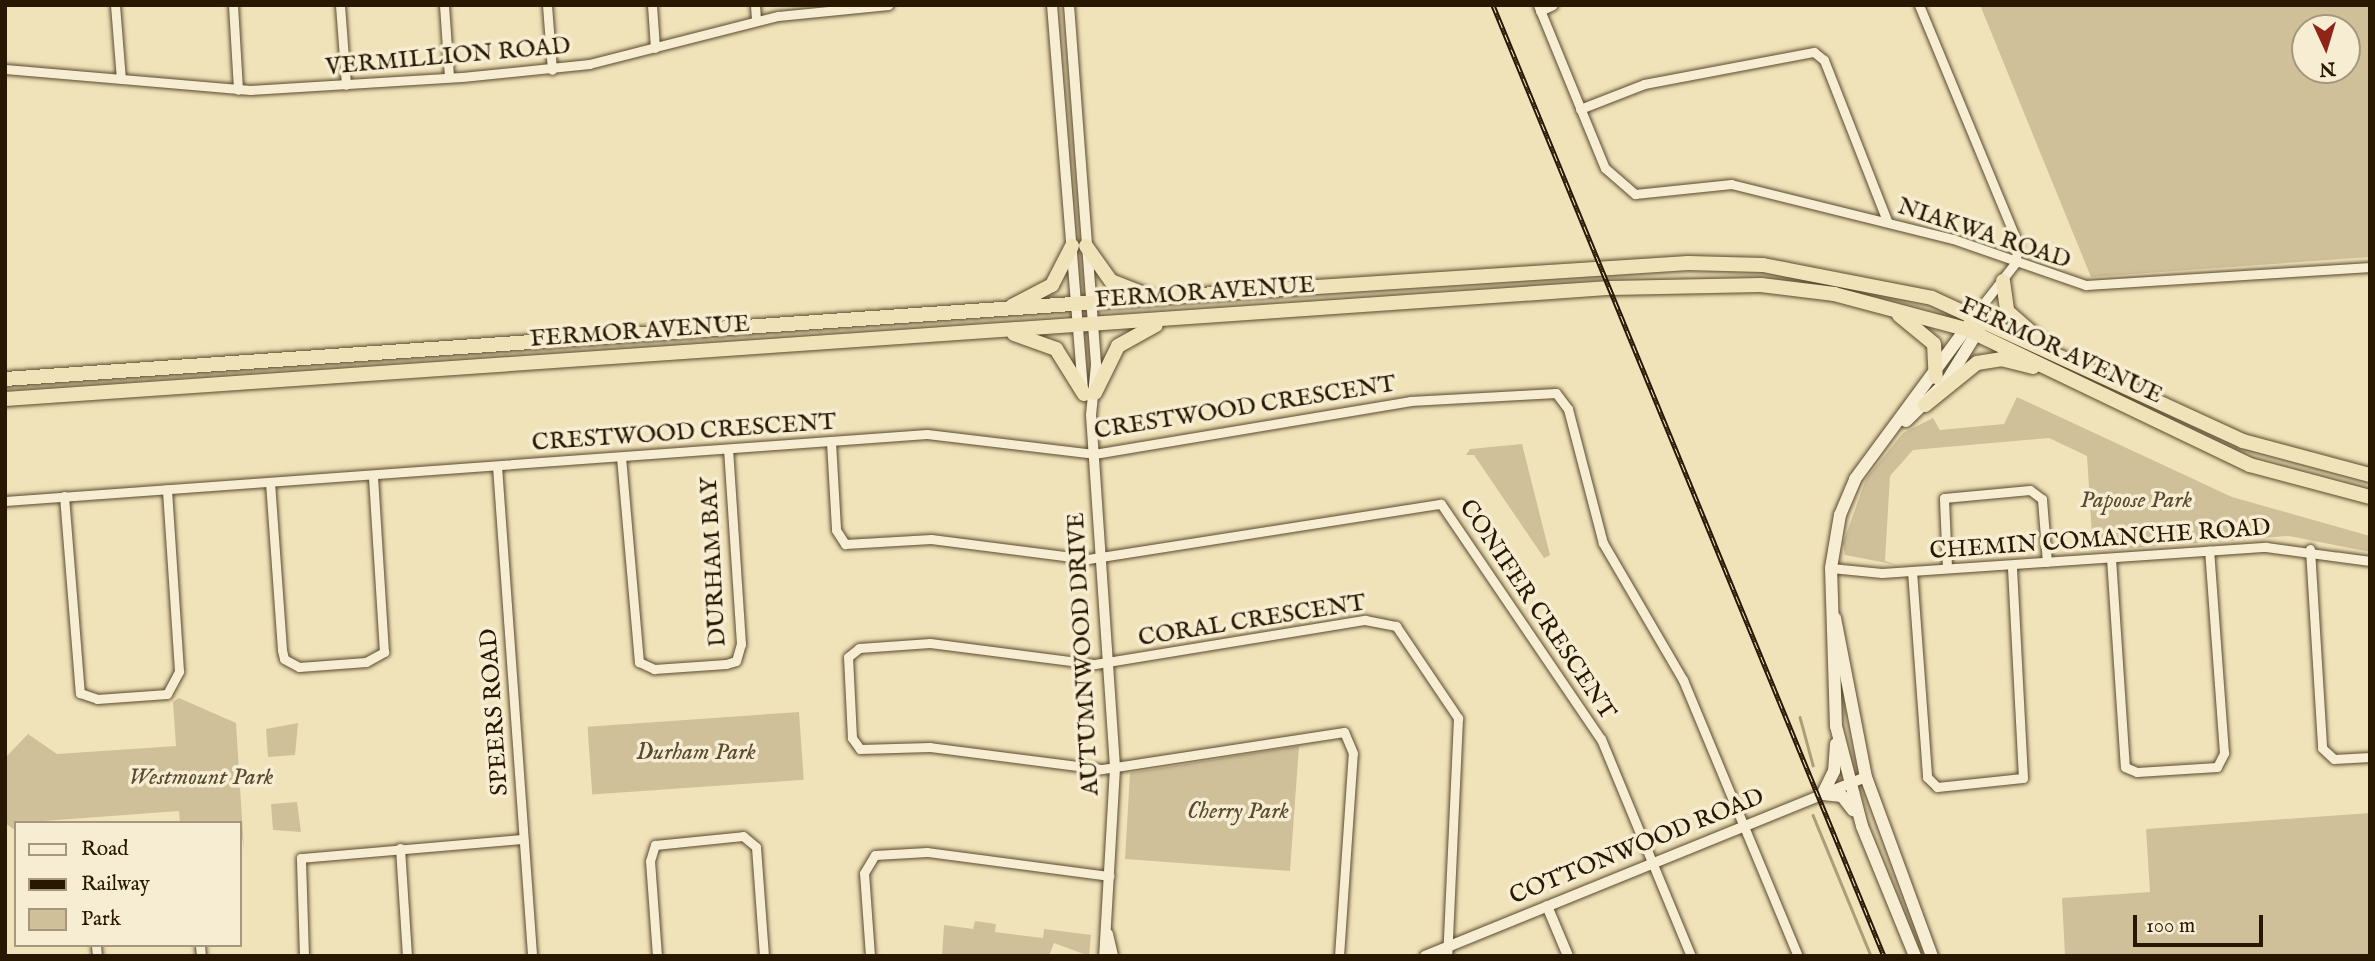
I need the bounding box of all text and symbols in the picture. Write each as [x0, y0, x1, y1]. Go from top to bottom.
north arrow [2291, 14, 2361, 84]
street label: VERMILLION ROAD [324, 32, 572, 82]
text: N [2318, 55, 2336, 80]
street label: NIAKWA ROAD [1894, 192, 2074, 276]
street label: FERMOR AVENUE [1094, 271, 1316, 315]
street label: FERMOR AVENUE [1955, 291, 2167, 411]
street label: FERMOR AVENUE [529, 310, 751, 354]
street label: CRESTWOOD CRESCENT [1092, 370, 1398, 446]
street label: CRESTWOOD CRESCENT [531, 408, 837, 458]
street label: DURHAM BAY [695, 476, 733, 648]
park label: Papoose Park [2080, 487, 2192, 515]
street label: CONIFER CRESCENT [1453, 494, 1621, 726]
street label: AUTUMNWOOD DRIVE [1062, 512, 1106, 796]
street label: CHEMIN COMANCHE ROAD [1929, 514, 2271, 566]
street label: CORAL CRESCENT [1136, 589, 1368, 653]
street label: SPEERS ROAD [475, 627, 515, 797]
park label: Durham Park [636, 739, 756, 767]
park label: Westmount Park [129, 764, 273, 792]
street label: COTTONWOOD ROAD [1506, 783, 1768, 911]
park label: Cherry Park [1187, 798, 1289, 826]
legend [14, 821, 242, 947]
text: Road [81, 836, 128, 863]
text: Railway [81, 871, 150, 898]
scale bar [2137, 902, 2266, 946]
text: Park [81, 906, 121, 933]
text: 100 m [2146, 913, 2195, 940]

